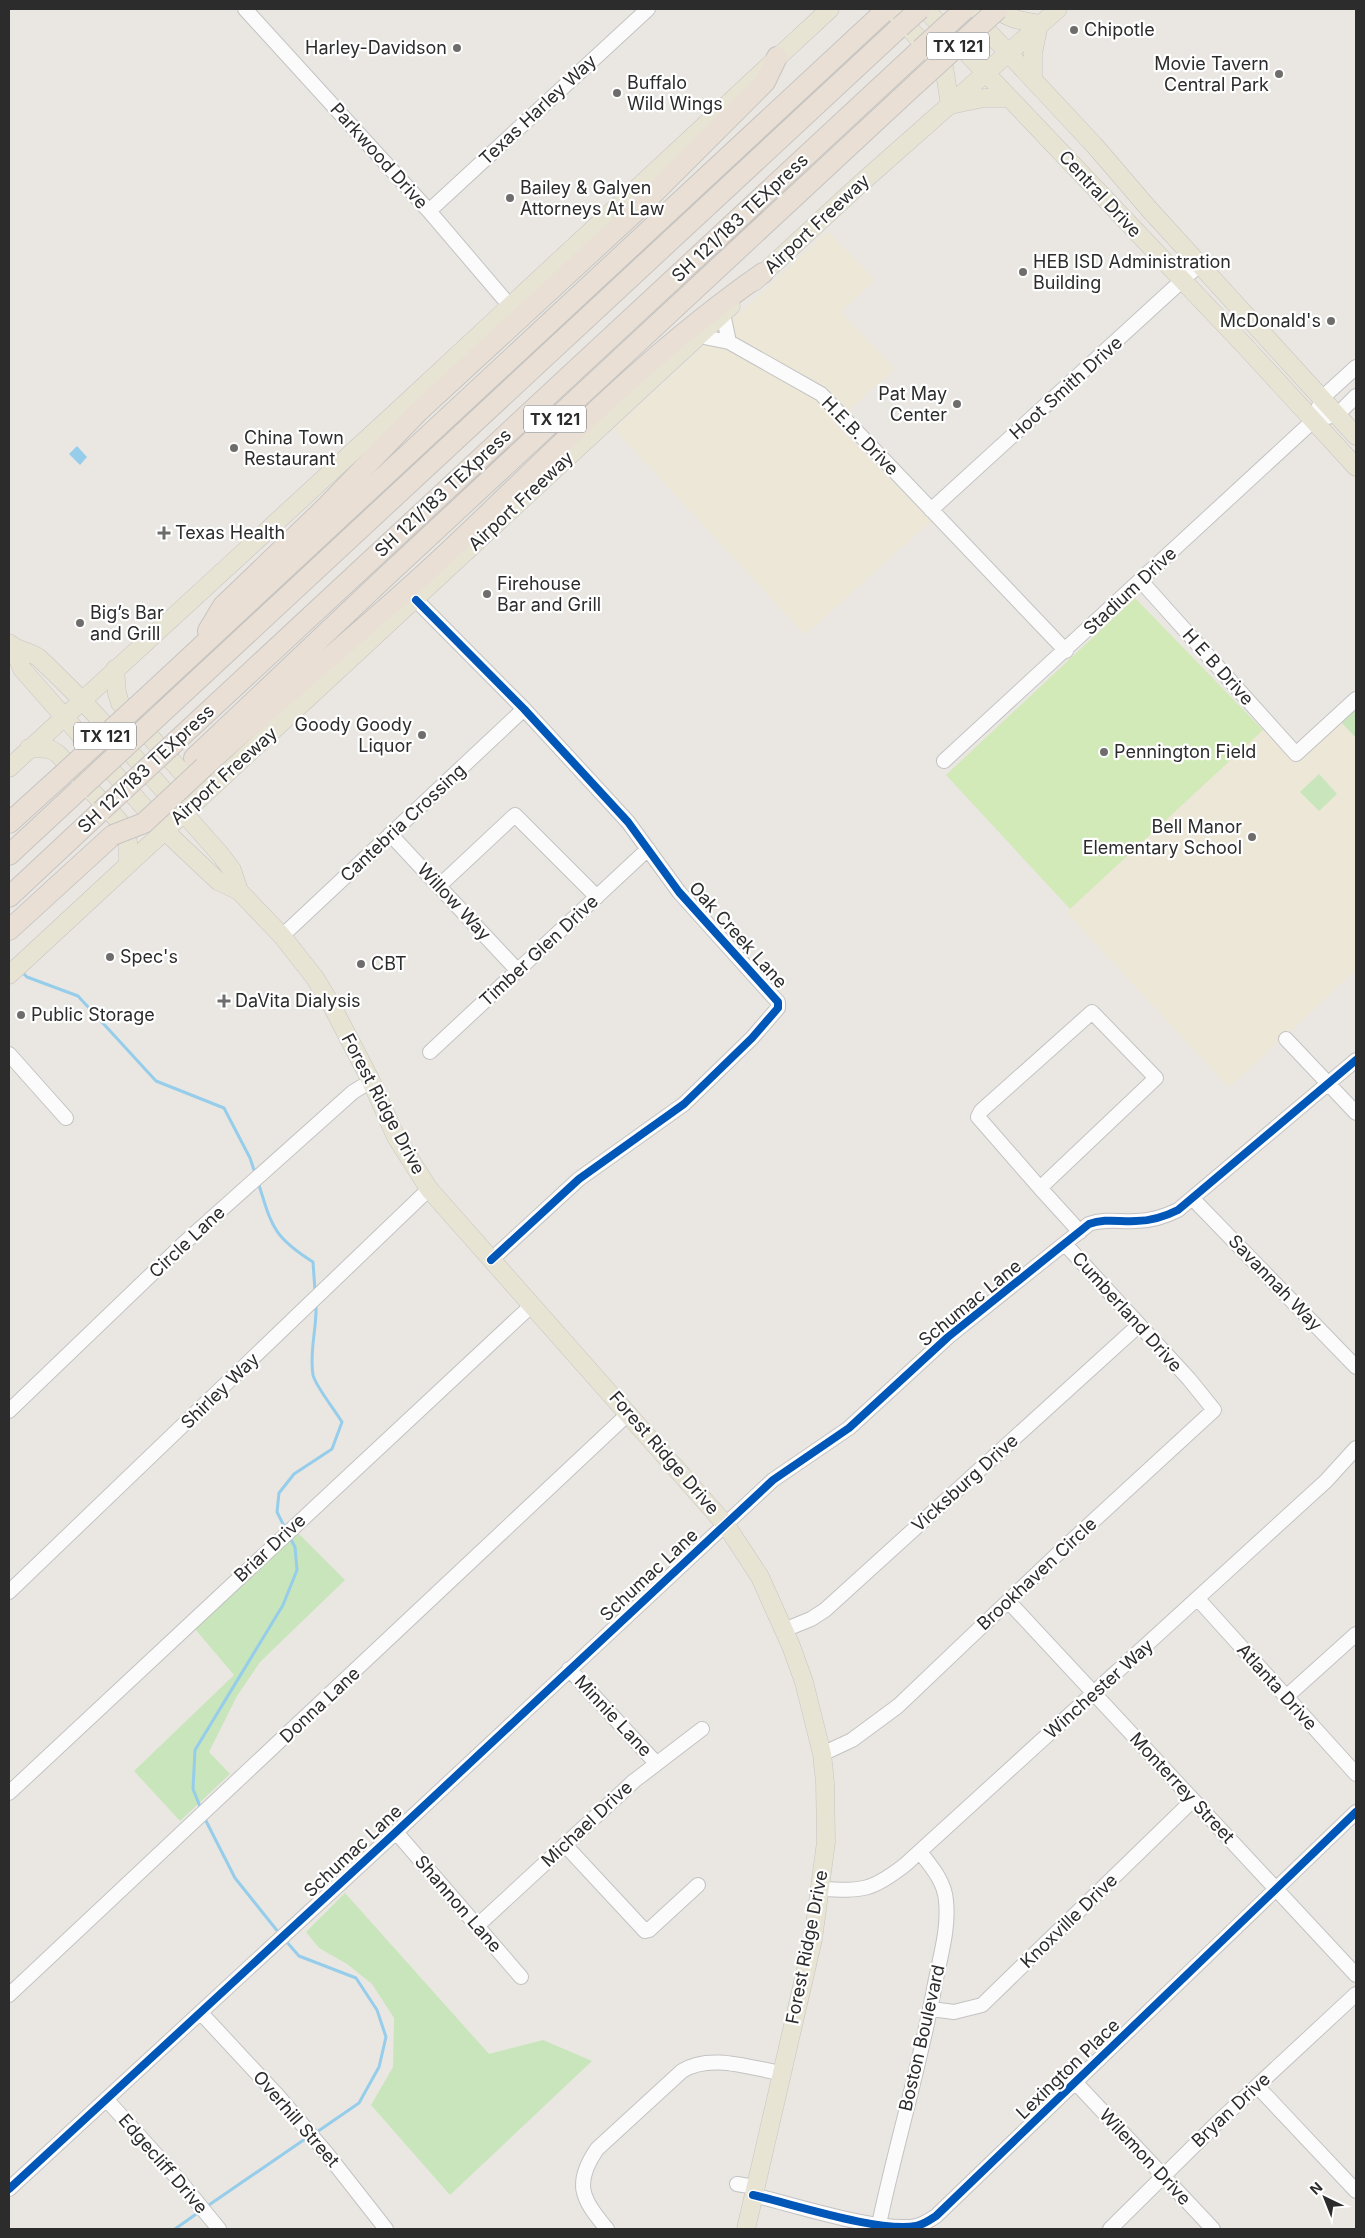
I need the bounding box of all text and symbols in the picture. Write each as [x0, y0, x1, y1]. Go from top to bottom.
place label: Chipotle [1084, 19, 1155, 40]
marker: Chipotle [1068, 24, 1080, 36]
road number: TX 121 [927, 32, 989, 59]
place label: Harley-Davidson [305, 37, 447, 58]
marker: Harley-Davidson [451, 42, 463, 54]
street label: Texas Harley Way [475, 50, 600, 169]
place label: Movie Tavern Central Park [1154, 53, 1269, 95]
marker: Movie Tavern Central Park [1273, 68, 1285, 80]
place label: Buffalo Wild Wings [627, 72, 723, 114]
marker: Buffalo Wild Wings [611, 87, 623, 99]
street label: Parkwood Drive [326, 98, 432, 213]
street label: Central Drive [1055, 146, 1146, 241]
street label: SH 121/183 TEXpress [667, 149, 812, 286]
street label: Airport Freeway [760, 170, 873, 278]
place label: Bailey & Galyen Attorneys At Law [520, 177, 665, 219]
marker: Bailey & Galyen Attorneys At Law [504, 192, 516, 204]
place label: HEB ISD Administration Building [1033, 251, 1231, 293]
marker: HEB ISD Administration Building [1017, 266, 1029, 278]
place label: McDonald's [1220, 310, 1321, 331]
marker: McDonald's [1325, 315, 1337, 327]
street label: Hoot Smith Drive [1005, 332, 1126, 444]
place label: Pat May Center [878, 383, 947, 425]
street label: H.E.B. Drive [818, 392, 903, 479]
marker: Pat May Center [951, 398, 963, 410]
road number: TX 121 [524, 406, 586, 432]
street label: SH 121/183 TEXpress [370, 424, 515, 561]
place label: China Town Restaurant [244, 427, 344, 469]
marker: China Town Restaurant [228, 442, 240, 454]
street label: Airport Freeway [464, 447, 577, 555]
place label: Texas Health [175, 522, 285, 543]
marker: Texas Health [157, 526, 171, 540]
street label: Stadium Drive [1079, 542, 1180, 639]
place label: Firehouse Bar and Grill [497, 573, 601, 615]
marker: Firehouse Bar and Grill [481, 588, 493, 600]
place label: Big’s Bar and Grill [90, 602, 164, 644]
marker: Big’s Bar and Grill [74, 617, 86, 629]
street label: H E B Drive [1179, 624, 1258, 709]
street label: SH 121/183 TEXpress [73, 700, 218, 837]
place label: Goody Goody Liquor [294, 714, 412, 756]
road number: TX 121 [74, 722, 136, 749]
street label: Airport Freeway [166, 722, 281, 829]
marker: Goody Goody Liquor [416, 729, 428, 741]
place label: Pennington Field [1114, 741, 1256, 762]
marker: Pennington Field [1098, 746, 1110, 758]
street label: Cantebria Crossing [336, 759, 469, 886]
place label: Bell Manor Elementary School [1083, 816, 1242, 858]
marker: Bell Manor Elementary School [1246, 831, 1258, 843]
street label: Willow Way [413, 859, 495, 945]
street label: Oak Creek Lane [685, 877, 792, 992]
street label: Timber Glen Drive [475, 891, 602, 1011]
place label: Spec's [120, 946, 178, 967]
marker: Spec's [104, 951, 116, 963]
place label: CBT [371, 953, 407, 974]
marker: CBT [355, 958, 367, 970]
place label: DaVita Dialysis [235, 990, 361, 1011]
marker: DaVita Dialysis [217, 994, 231, 1008]
place label: Public Storage [31, 1004, 155, 1025]
marker: Public Storage [15, 1009, 27, 1021]
street label: Forest Ridge Drive [337, 1030, 429, 1178]
street label: Circle Lane [145, 1201, 229, 1282]
street label: Savannah Way [1224, 1230, 1326, 1335]
street label: Cumberland Drive [1068, 1247, 1187, 1376]
street label: Schumac Lane [914, 1255, 1025, 1350]
street label: Shirley Way [176, 1348, 263, 1433]
street label: Forest Ridge Drive [605, 1387, 724, 1519]
street label: Vicksburg Drive [907, 1430, 1022, 1536]
street label: Briar Drive [230, 1509, 310, 1586]
street label: Brookhaven Circle [973, 1513, 1101, 1634]
street label: Schumac Lane [596, 1524, 702, 1625]
street label: Winchester Way [1040, 1634, 1157, 1743]
street label: Atlanta Drive [1233, 1639, 1322, 1734]
street label: Donna Lane [275, 1662, 364, 1747]
street label: Minnie Lane [570, 1671, 656, 1761]
street label: Monterrey Street [1126, 1728, 1239, 1847]
street label: Michael Drive [537, 1776, 636, 1871]
street label: Schumac Lane [300, 1800, 406, 1901]
street label: Shannon Lane [411, 1851, 506, 1956]
street label: Forest Ridge Drive [781, 1868, 832, 2026]
street label: Knoxville Drive [1016, 1869, 1121, 1972]
street label: Boston Boulevard [894, 1963, 949, 2113]
street label: Lexington Place [1012, 2014, 1124, 2123]
street label: Overhill Street [249, 2066, 344, 2171]
street label: Bryan Drive [1187, 2068, 1274, 2151]
street label: Wilemon Drive [1095, 2104, 1195, 2209]
street label: Edgecliff Drive [115, 2110, 212, 2218]
north arrow [1300, 2173, 1350, 2223]
text: N [1306, 2178, 1325, 2198]

